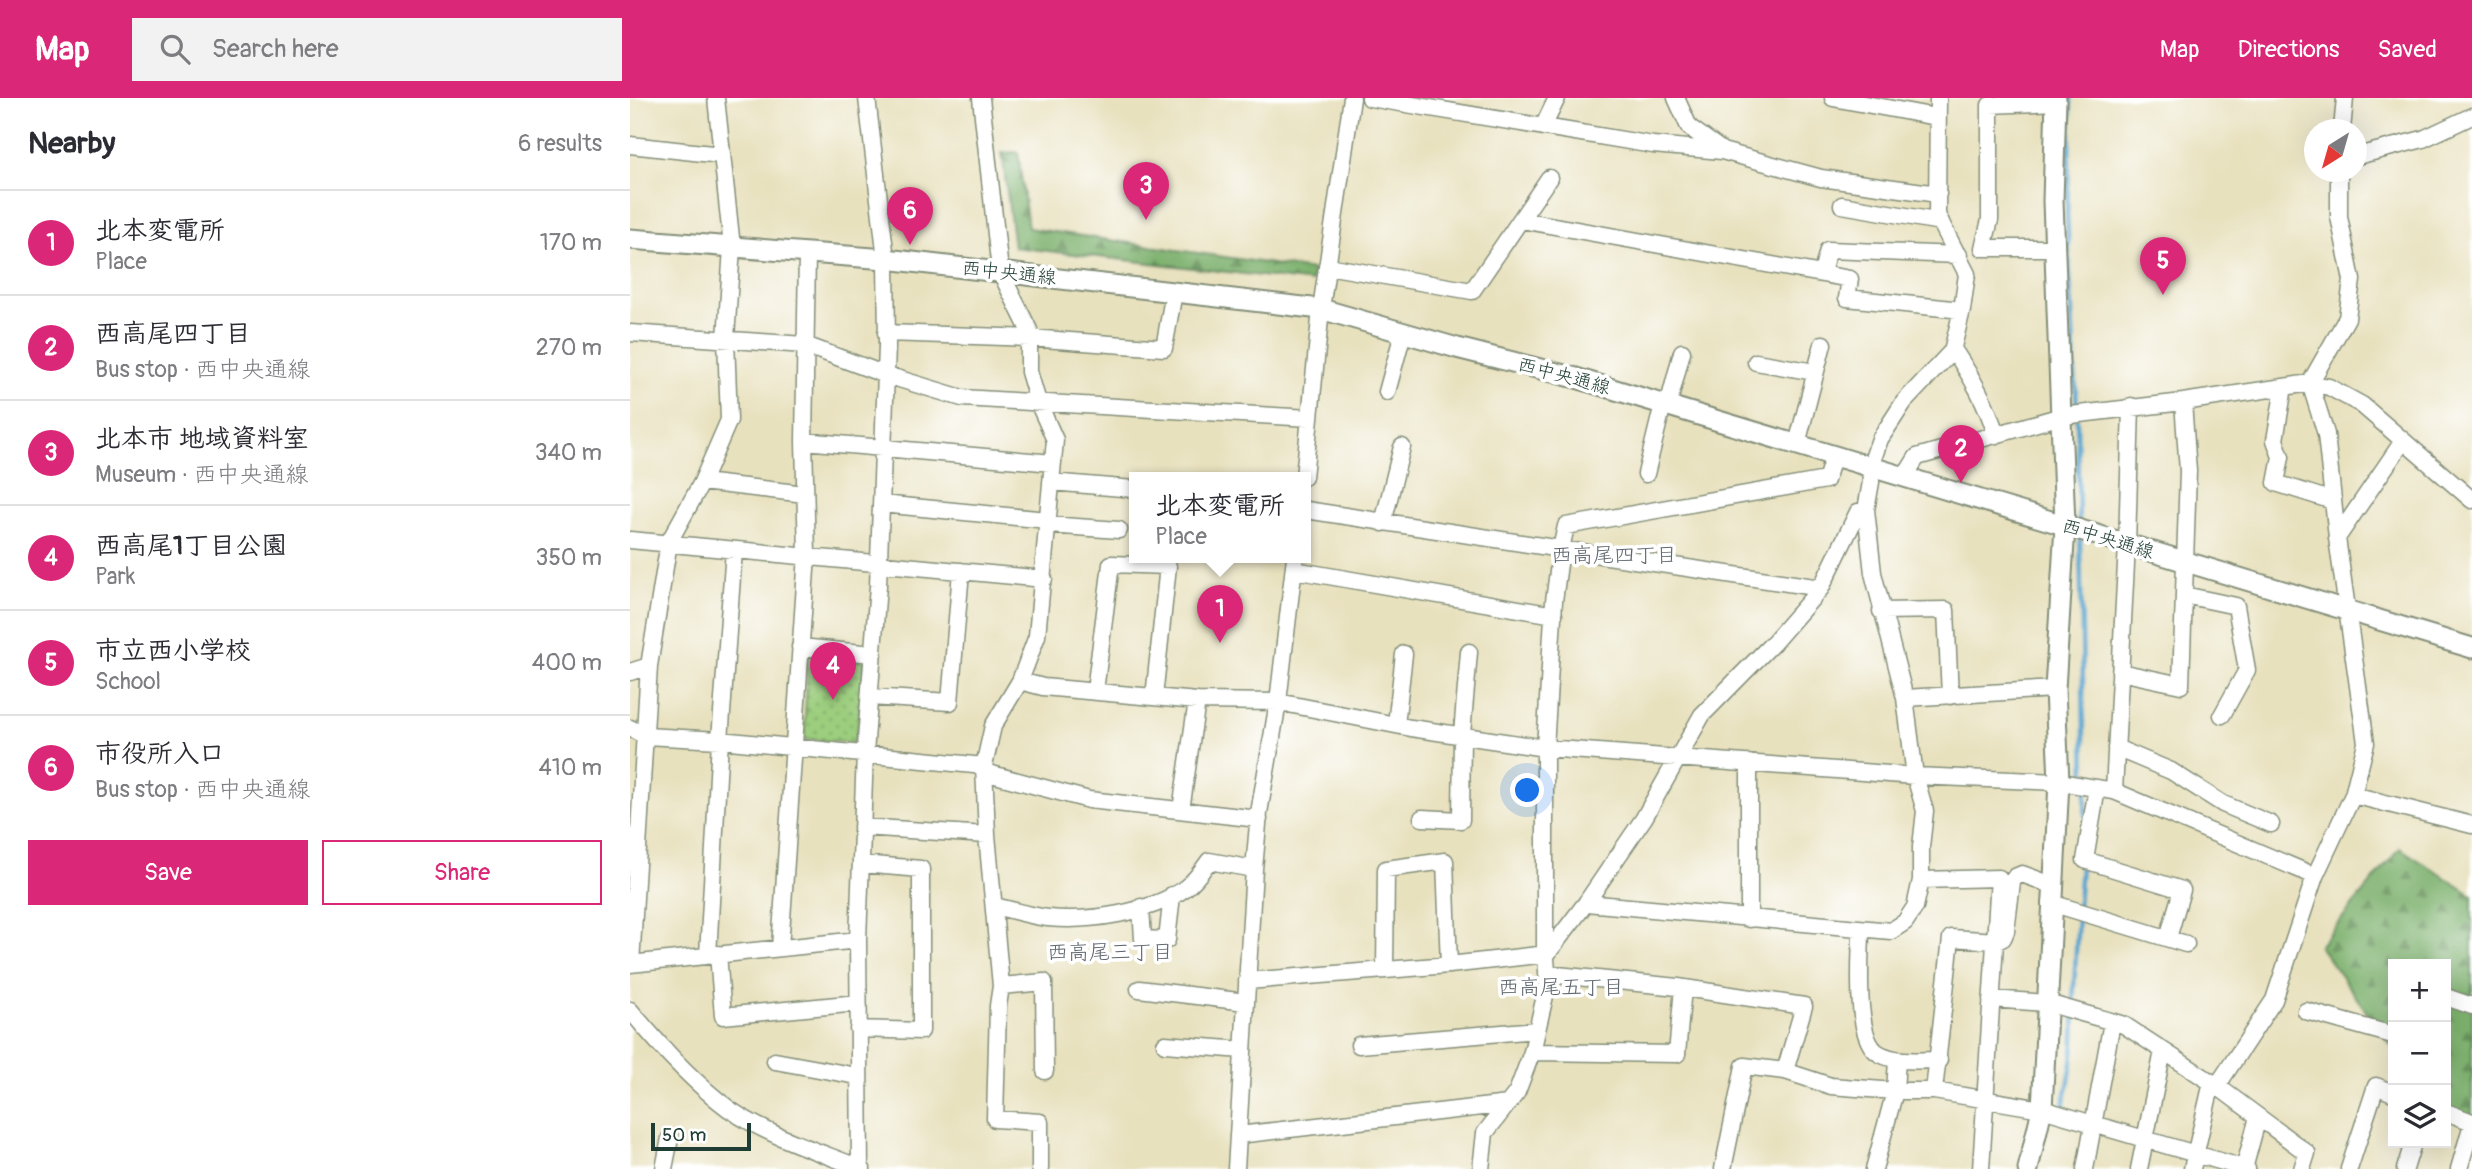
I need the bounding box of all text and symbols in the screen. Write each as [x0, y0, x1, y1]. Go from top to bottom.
search box [132, 18, 622, 81]
text: Map [35, 29, 90, 70]
icon: search [156, 30, 194, 68]
text: Search here [212, 33, 339, 65]
text: Map [2160, 35, 2200, 64]
text: Directions [2238, 35, 2339, 64]
text: Saved [2377, 35, 2437, 64]
north arrow [2304, 119, 2367, 182]
text: Nearby [28, 125, 115, 162]
text: 6 results [518, 129, 602, 158]
pin: 3 [1123, 162, 1169, 220]
pin: 6 [887, 187, 933, 245]
text: 北本変電所 [95, 215, 225, 247]
text: 1 [47, 228, 56, 257]
text: 170 m [540, 228, 602, 257]
pin: 5 [2140, 237, 2186, 295]
text: Place [95, 247, 147, 276]
street label: 西中央通線 [960, 256, 1058, 290]
text: 西高尾四丁目 [95, 318, 251, 350]
text: 2 [45, 333, 57, 362]
text: 270 m [536, 333, 602, 362]
street label: 西中央通線 [1515, 352, 1613, 400]
text: Bus stop · 西中央通線 [95, 355, 310, 384]
text: 北本市 地域資料室 [95, 423, 309, 455]
pin: 2 [1938, 425, 1984, 483]
text: 3 [45, 438, 57, 467]
text: 340 m [535, 438, 602, 467]
text: Museum · 西中央通線 [95, 460, 308, 489]
popup [1129, 472, 1311, 563]
text: 北本変電所 [1155, 490, 1285, 522]
street label: 西中央通線 [2059, 514, 2157, 564]
text: Place [1155, 522, 1207, 551]
text: 西高尾1丁目公園 [95, 530, 287, 562]
district label: 西高尾四丁目 [1551, 542, 1677, 569]
text: 4 [44, 543, 58, 572]
text: 350 m [536, 543, 602, 572]
text: Park [95, 562, 135, 591]
pin: 1 [1197, 585, 1243, 643]
text: 市立西小学校 [95, 635, 251, 667]
pin: 4 [810, 642, 856, 700]
text: 5 [45, 648, 57, 677]
text: 400 m [532, 648, 602, 677]
text: School [95, 667, 161, 696]
text: 市役所入口 [95, 738, 225, 770]
text: 6 [44, 753, 58, 782]
text: 410 m [539, 753, 602, 782]
your location [1510, 773, 1544, 807]
text: Bus stop · 西中央通線 [95, 775, 310, 804]
button: Save [28, 840, 308, 905]
button: Share [322, 840, 602, 905]
district label: 西高尾三丁目 [1047, 939, 1173, 966]
map controls [2388, 959, 2451, 1148]
button: + [2388, 959, 2451, 1022]
district label: 西高尾五丁目 [1498, 974, 1624, 1001]
button: − [2388, 1022, 2451, 1085]
button: layers [2388, 1085, 2451, 1148]
scale bar [651, 1120, 751, 1152]
text: 50 m [662, 1123, 706, 1147]

